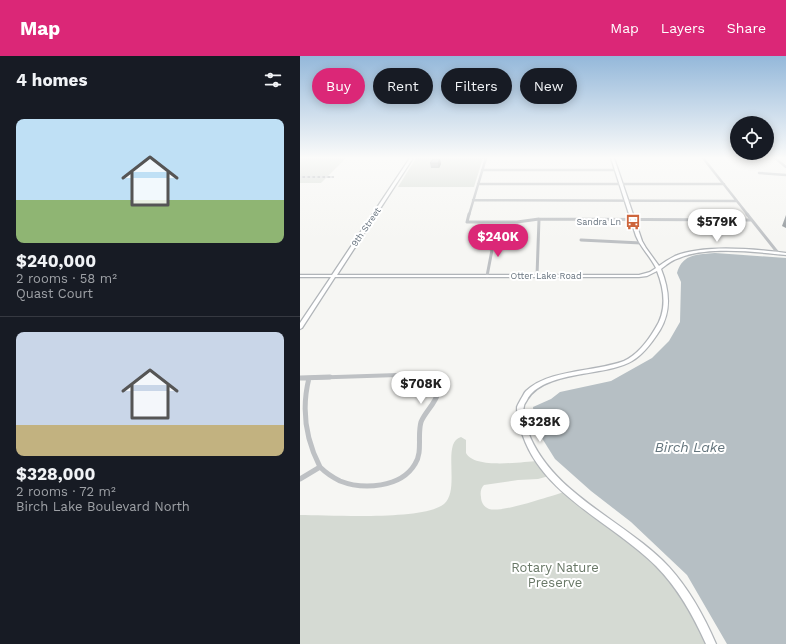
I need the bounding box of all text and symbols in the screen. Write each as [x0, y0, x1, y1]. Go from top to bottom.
text: Map [20, 17, 60, 40]
text: Map [610, 20, 639, 36]
text: Layers [661, 20, 705, 36]
text: Share [727, 20, 766, 36]
chip: Buy [312, 68, 365, 104]
chip: Rent [373, 68, 433, 104]
chip: Filters [441, 68, 512, 104]
chip: New [520, 68, 577, 104]
icon: filters [262, 69, 284, 91]
text: 4 homes [16, 70, 87, 90]
map controls [730, 116, 774, 160]
button: locate [730, 116, 774, 160]
icon: home [114, 145, 186, 217]
street label: 9th Street [349, 205, 383, 248]
pin: $579K [689, 209, 745, 243]
bus stop icon: Sandra Ln [624, 213, 642, 231]
text: $579K [697, 214, 737, 229]
place label: Sandra Ln [577, 217, 621, 227]
pin: $240K [470, 224, 526, 258]
text: $240K [477, 229, 519, 244]
text: $240,000 [16, 251, 96, 271]
text: 2 rooms · 58 m² [16, 271, 117, 286]
street label: Otter Lake Road [510, 271, 582, 281]
text: Quast Court [16, 286, 93, 301]
icon: home [114, 358, 186, 430]
pin: $708K [393, 371, 449, 405]
text: $708K [400, 376, 442, 391]
pin: $328K [512, 409, 568, 443]
text: $328K [520, 414, 560, 429]
water label: Birch Lake [655, 439, 725, 455]
text: $328,000 [16, 464, 95, 484]
text: 2 rooms · 72 m² [16, 484, 116, 499]
text: Birch Lake Boulevard North [16, 499, 190, 514]
park label: Rotary Nature Preserve [511, 560, 599, 590]

